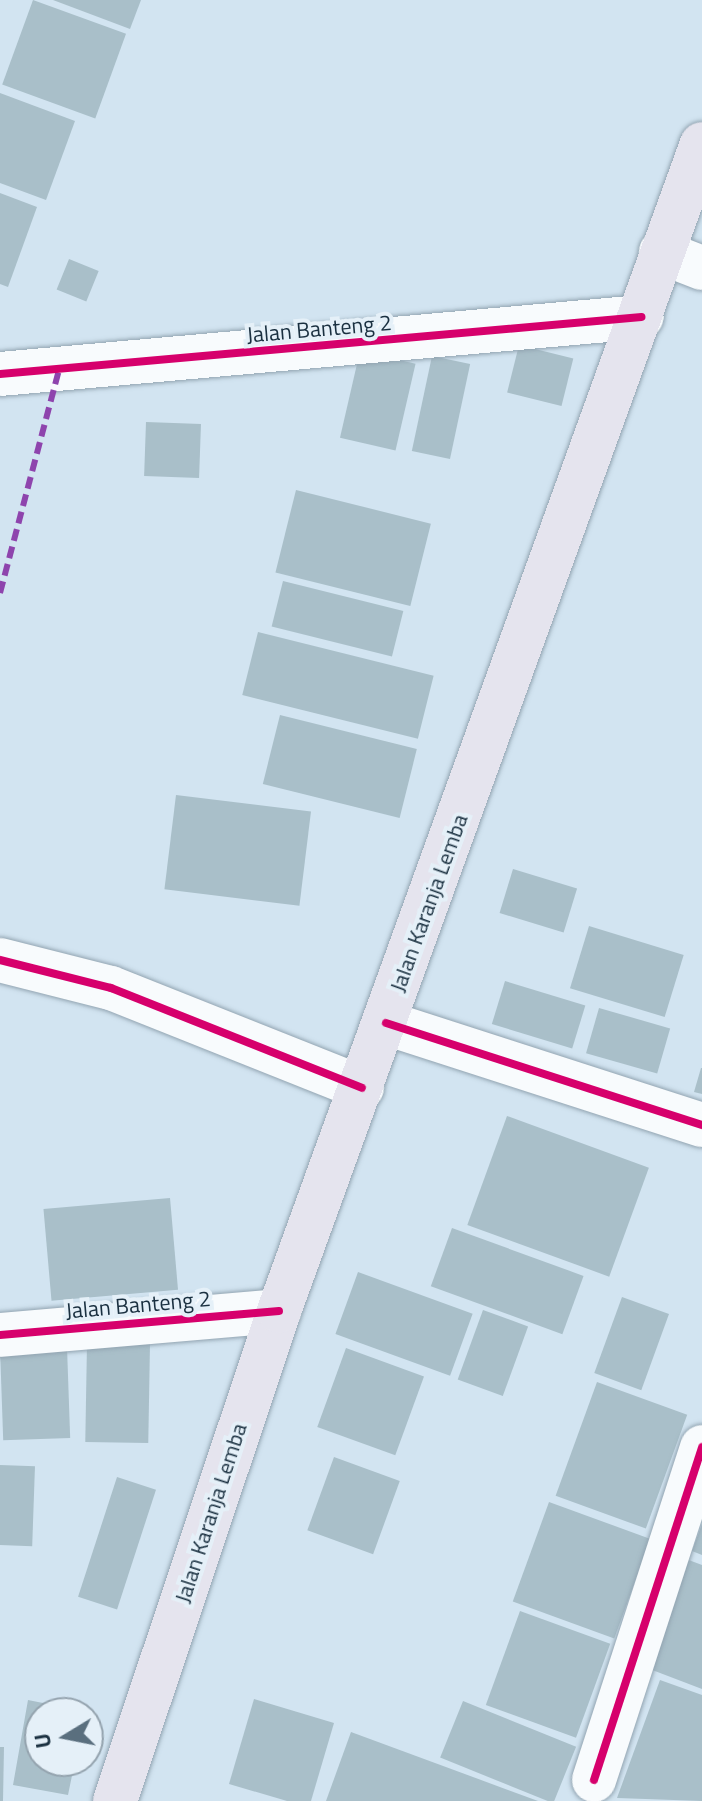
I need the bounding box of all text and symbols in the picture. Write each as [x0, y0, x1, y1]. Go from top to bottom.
street label: Jalan Banteng 2 [245, 310, 393, 348]
street label: Jalan Karanja Lemba [385, 810, 473, 996]
street label: Jalan Banteng 2 [64, 1286, 212, 1324]
street label: Jalan Karanja Lemba [170, 1420, 252, 1606]
north arrow [24, 1697, 104, 1777]
text: U [24, 1731, 60, 1751]

